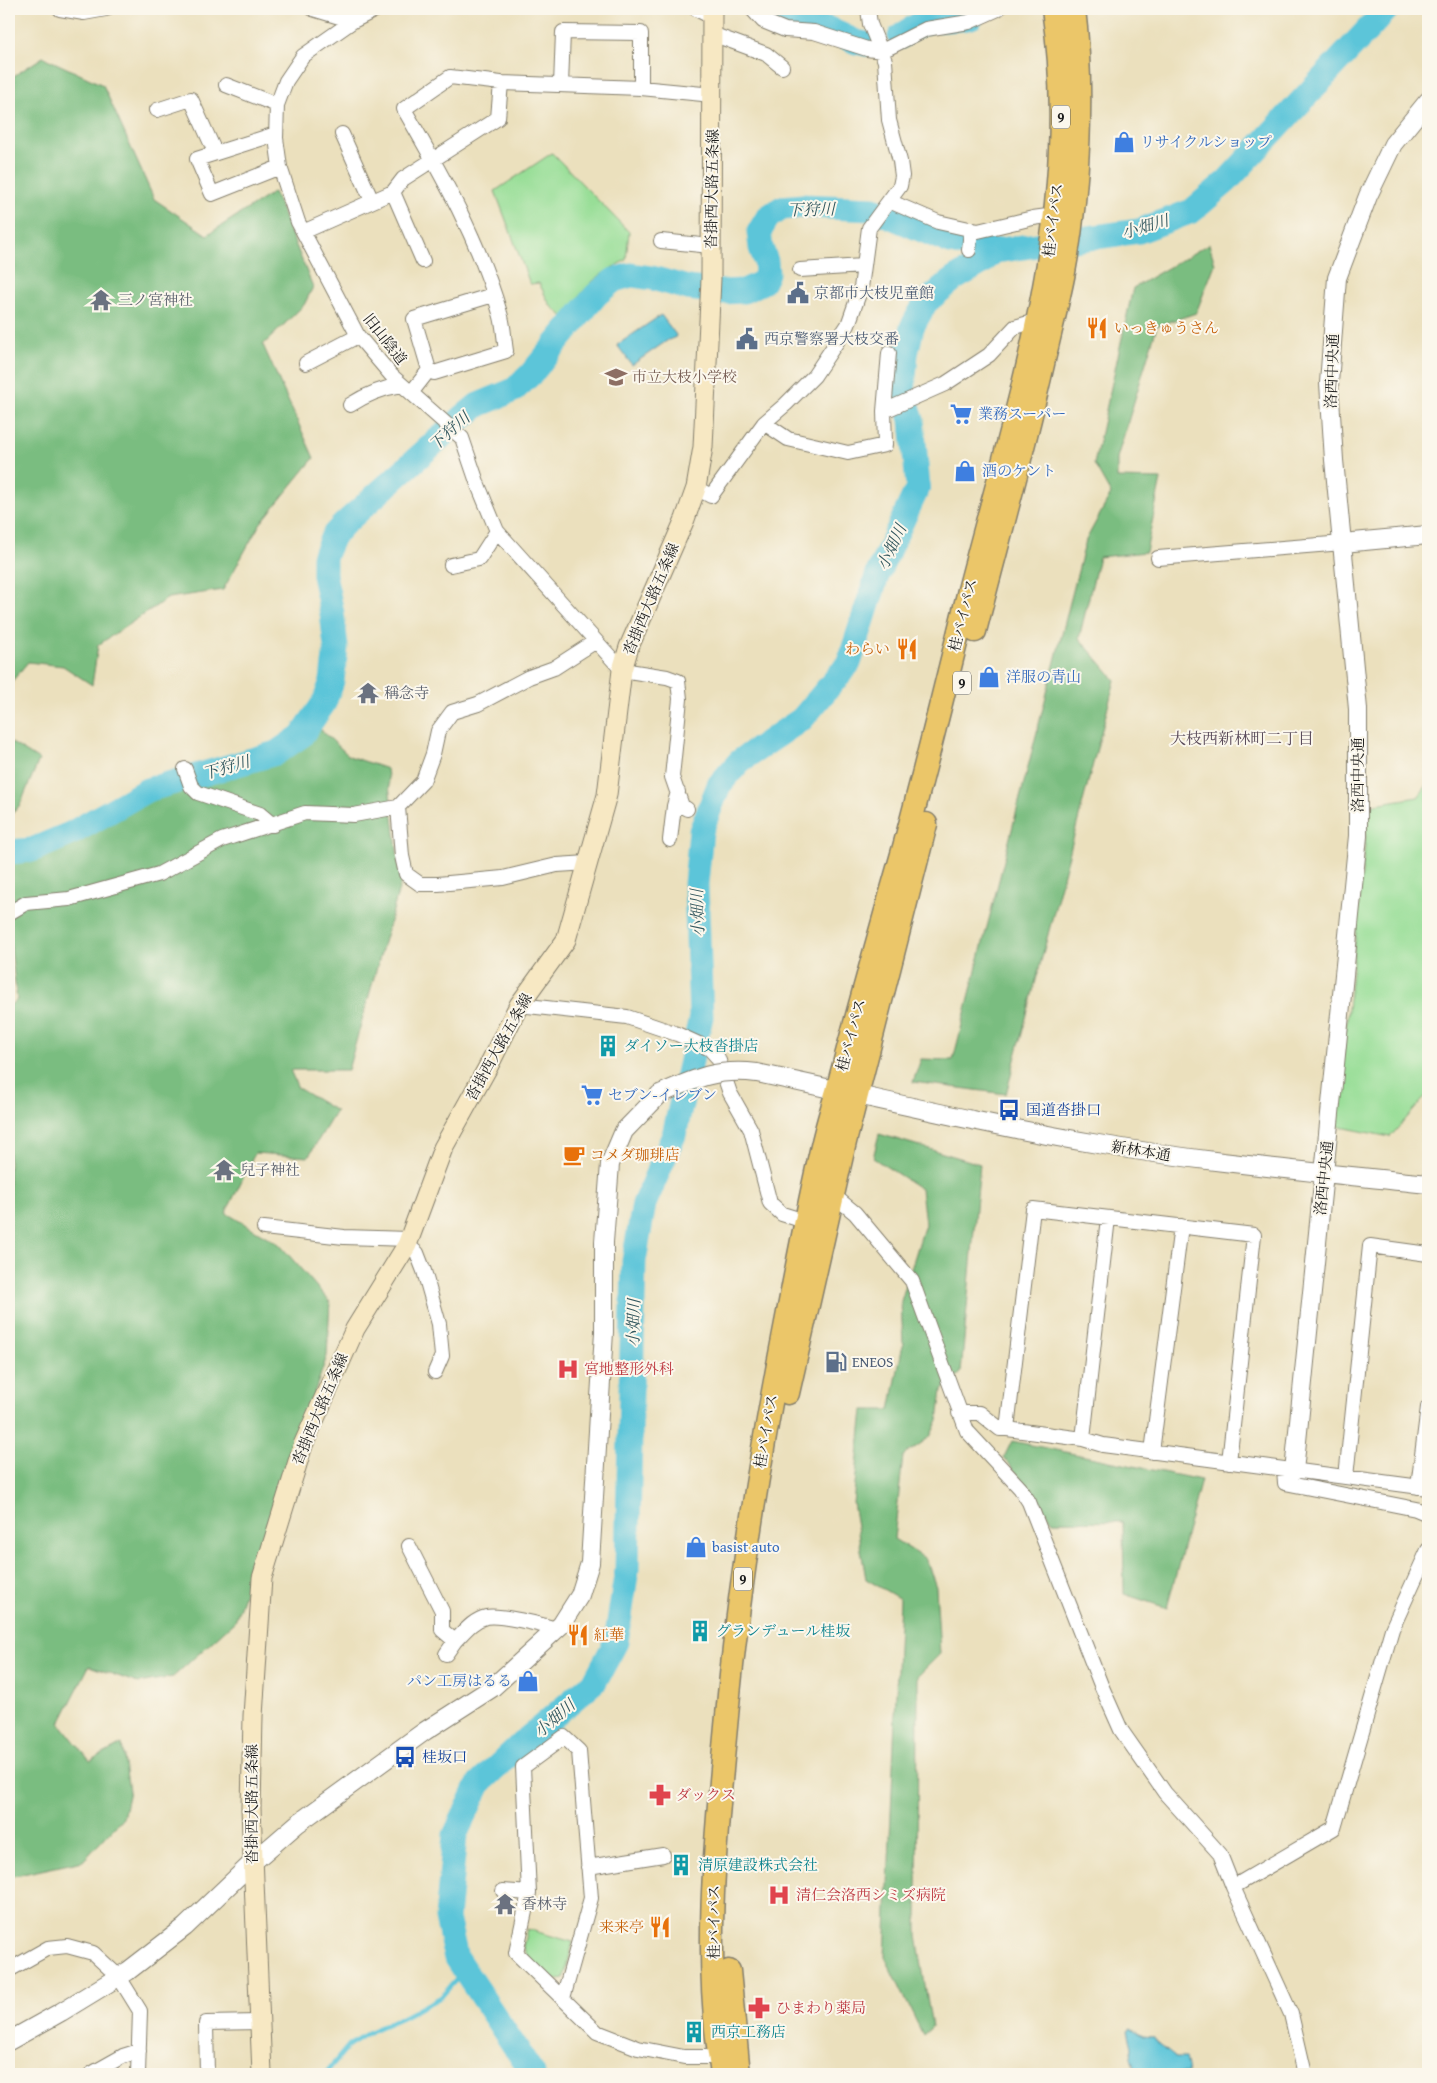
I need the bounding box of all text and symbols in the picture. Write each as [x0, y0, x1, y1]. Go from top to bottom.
road number: 9 [1052, 105, 1070, 128]
street label: 沓掛西大路五条線 [700, 129, 723, 249]
shop icon: リサイクルショップ [1111, 129, 1137, 155]
place label: リサイクルショップ [1140, 131, 1272, 152]
street label: 桂バイパス [1038, 182, 1067, 258]
water label: 下狩川 [787, 197, 837, 221]
water label: 小畑川 [1119, 207, 1173, 244]
public building icon: 京都市大枝児童館 [785, 280, 811, 306]
place label: 京都市大枝児童館 [814, 282, 934, 303]
temple icon: 三ノ宮神社 [88, 287, 114, 313]
place label: 三ノ宮神社 [118, 289, 193, 310]
street label: 旧山陰道 [359, 309, 412, 369]
restaurant icon: いっきゅうさん [1084, 315, 1110, 341]
place label: いっきゅうさん [1114, 317, 1219, 338]
public building icon: 西京警察署大枝交番 [734, 326, 760, 352]
place label: 西京警察署大枝交番 [764, 328, 899, 349]
street label: 洛西中央通 [1320, 333, 1343, 409]
school or university icon: 市立大枝小学校 [603, 364, 629, 390]
place label: 市立大枝小学校 [632, 366, 737, 387]
supermarket icon: 業務スーパー [948, 401, 974, 427]
place label: 業務スーパー [978, 403, 1067, 424]
water label: 下狩川 [423, 405, 476, 456]
shop icon: 酒のケント [952, 458, 978, 484]
place label: 酒のケント [982, 460, 1056, 481]
water label: 小畑川 [870, 518, 913, 574]
street label: 沓掛西大路五条線 [617, 539, 684, 658]
street label: 桂バイパス [943, 576, 982, 654]
restaurant icon: わらい [894, 636, 920, 662]
place label: わらい [845, 638, 890, 659]
shop icon: 洋服の青山 [976, 664, 1002, 690]
place label: 洋服の青山 [1006, 666, 1081, 687]
road number: 9 [953, 671, 971, 694]
temple icon: 稱念寺 [355, 680, 381, 706]
place label: 稱念寺 [384, 682, 429, 703]
district label: 大枝西新林町二丁目 [1170, 726, 1314, 750]
street label: 洛西中央通 [1347, 737, 1368, 813]
water label: 下狩川 [200, 748, 254, 785]
water label: 小畑川 [684, 887, 710, 937]
street label: 沓掛西大路五条線 [460, 989, 537, 1104]
street label: 桂バイパス [831, 996, 870, 1074]
building icon: ダイソー大枝沓掛店 [595, 1033, 621, 1059]
place label: ダイソー大枝沓掛店 [624, 1035, 759, 1056]
supermarket icon: セブン-イレブン [579, 1082, 605, 1108]
place label: セブン-イレブン [608, 1084, 717, 1105]
bus stop icon: 国道沓掛口 [996, 1097, 1022, 1123]
place label: 国道沓掛口 [1026, 1099, 1101, 1120]
street label: 新林本通 [1110, 1135, 1172, 1166]
street label: 洛西中央通 [1309, 1140, 1338, 1216]
cafe icon: コメダ珈琲店 [561, 1142, 587, 1168]
place label: コメダ珈琲店 [590, 1144, 680, 1165]
temple icon: 兒子神社 [211, 1157, 237, 1183]
place label: 兒子神社 [240, 1159, 300, 1180]
water label: 小畑川 [621, 1297, 645, 1347]
street label: 沓掛西大路五条線 [286, 1349, 353, 1468]
fuel station icon: ENEOS [823, 1349, 849, 1375]
place label: ENEOS [852, 1351, 893, 1372]
hospital icon: 宮地整形外科 [555, 1356, 581, 1382]
place label: 宮地整形外科 [584, 1358, 674, 1379]
street label: 桂バイパス [749, 1392, 782, 1470]
shop icon: basist auto [683, 1534, 709, 1560]
place label: basist auto [712, 1536, 780, 1557]
road number: 9 [734, 1568, 752, 1590]
building icon: グランデュール桂坂 [687, 1618, 713, 1644]
place label: グランデュール桂坂 [716, 1620, 850, 1641]
restaurant icon: 紅華 [565, 1622, 591, 1648]
place label: 紅華 [594, 1624, 624, 1645]
shop icon: パン工房はるる [515, 1668, 541, 1694]
place label: パン工房はるる [407, 1670, 512, 1691]
water label: 小畑川 [528, 1692, 581, 1743]
street label: 沓掛西大路五条線 [241, 1744, 262, 1864]
bus stop icon: 桂坂口 [392, 1744, 418, 1770]
place label: 桂坂口 [422, 1746, 467, 1767]
pharmacy icon: ダックス [647, 1782, 673, 1808]
place label: ダックス [676, 1784, 736, 1805]
building icon: 清原建設株式会社 [668, 1852, 694, 1878]
place label: 清原建設株式会社 [698, 1854, 818, 1875]
hospital icon: 清仁会洛西シミズ病院 [766, 1882, 792, 1908]
place label: 清仁会洛西シミズ病院 [796, 1884, 946, 1905]
street label: 桂バイパス [703, 1885, 724, 1959]
temple icon: 香林寺 [492, 1891, 518, 1917]
place label: 香林寺 [522, 1893, 567, 1914]
restaurant icon: 来来亭 [647, 1914, 673, 1940]
place label: 来来亭 [599, 1916, 644, 1937]
pharmacy icon: ひまわり薬局 [746, 1995, 772, 2021]
place label: ひまわり薬局 [776, 1997, 866, 2018]
building icon: 西京工務店 [681, 2019, 707, 2045]
place label: 西京工務店 [711, 2021, 786, 2042]

